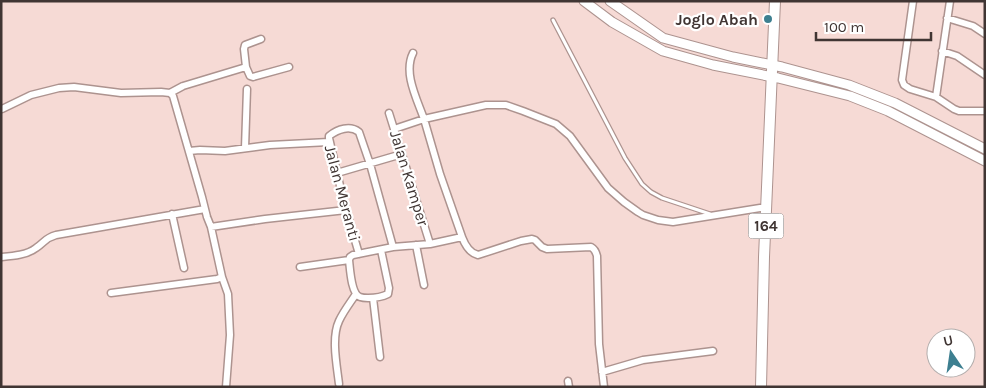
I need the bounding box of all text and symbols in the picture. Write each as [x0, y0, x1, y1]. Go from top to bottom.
place label: Joglo Abah [675, 10, 758, 29]
scale bar [816, 10, 931, 42]
marker: Joglo Abah [762, 13, 774, 25]
text: 100 m [824, 18, 864, 36]
street label: Jalan Kamper [386, 128, 433, 228]
street label: Jalan Meranti [321, 143, 364, 243]
road number: 164 [748, 214, 784, 238]
north arrow [926, 328, 976, 378]
text: U [942, 331, 955, 350]

